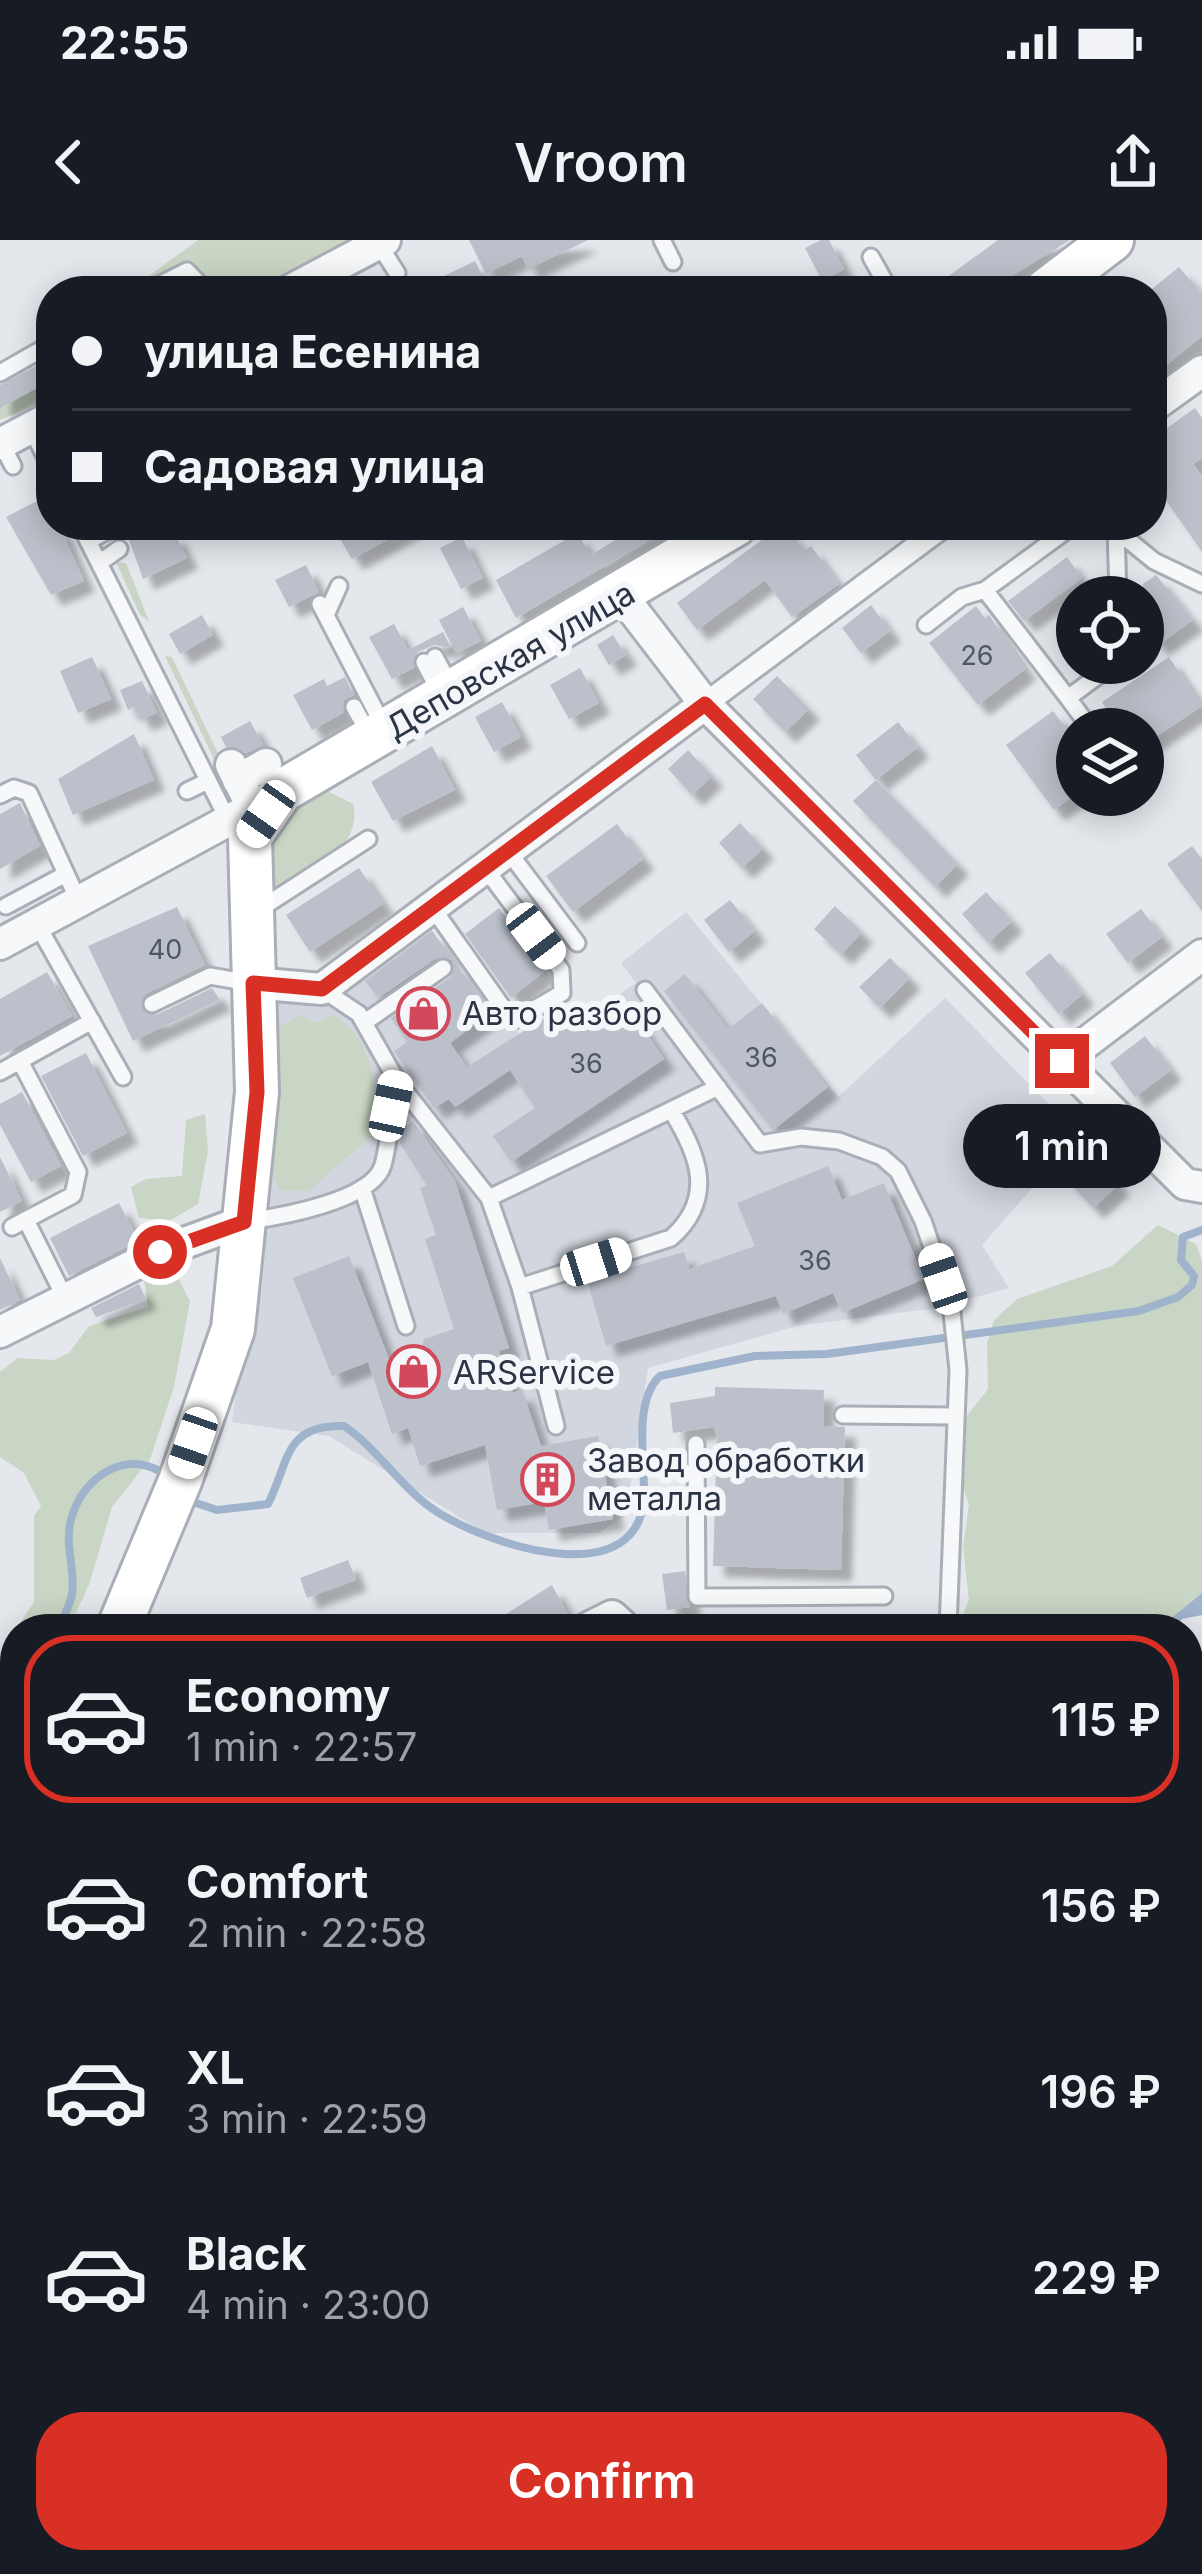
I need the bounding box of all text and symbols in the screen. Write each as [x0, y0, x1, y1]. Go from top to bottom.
text: 22:55 [60, 15, 189, 70]
icon: back [36, 129, 102, 195]
icon: share [1100, 129, 1166, 195]
text: Vroom [514, 130, 688, 195]
text: улица Есенина [144, 324, 481, 379]
text: Садовая улица [144, 439, 486, 494]
street label: Деповская улица [378, 572, 642, 748]
map controls [1056, 576, 1164, 816]
button: locate [1056, 576, 1164, 684]
house number: 26 [960, 639, 994, 672]
button: layers [1056, 708, 1164, 816]
car [231, 774, 301, 854]
car [500, 896, 572, 976]
house number: 40 [148, 933, 182, 966]
shop icon: Авто разбор [395, 985, 451, 1041]
place label: Авто разбор [462, 993, 662, 1033]
route end [1035, 1034, 1089, 1088]
house number: 36 [744, 1041, 778, 1074]
house number: 36 [569, 1047, 603, 1080]
car [366, 1067, 416, 1145]
callout: 1 min [963, 1103, 1161, 1187]
text: 1 min [1014, 1122, 1110, 1169]
route start [133, 1225, 187, 1279]
car [556, 1234, 636, 1290]
car [914, 1239, 972, 1319]
house number: 36 [798, 1244, 832, 1277]
shop icon: ARService [386, 1344, 442, 1400]
place label: ARService [453, 1352, 615, 1392]
car [164, 1403, 222, 1483]
place label: Завод обработки металла [587, 1440, 865, 1518]
building icon: Завод обработки металла [520, 1451, 576, 1507]
icon: car [42, 1665, 150, 1773]
text: Economy [186, 1668, 390, 1723]
text: 115 ₽ [1051, 1692, 1161, 1747]
text: 1 min · 22:57 [186, 1723, 417, 1770]
icon: car [42, 1851, 150, 1959]
text: Comfort [186, 1854, 368, 1909]
text: 156 ₽ [1041, 1878, 1161, 1933]
text: 2 min · 22:58 [186, 1909, 427, 1956]
icon: car [42, 2037, 150, 2145]
text: XL [186, 2040, 245, 2095]
text: 196 ₽ [1040, 2064, 1161, 2119]
text: 3 min · 22:59 [186, 2095, 428, 2142]
icon: car [42, 2223, 150, 2331]
text: Black [186, 2226, 307, 2281]
text: 229 ₽ [1032, 2250, 1161, 2305]
text: 4 min · 23:00 [186, 2281, 430, 2328]
button: Confirm [36, 2412, 1167, 2550]

